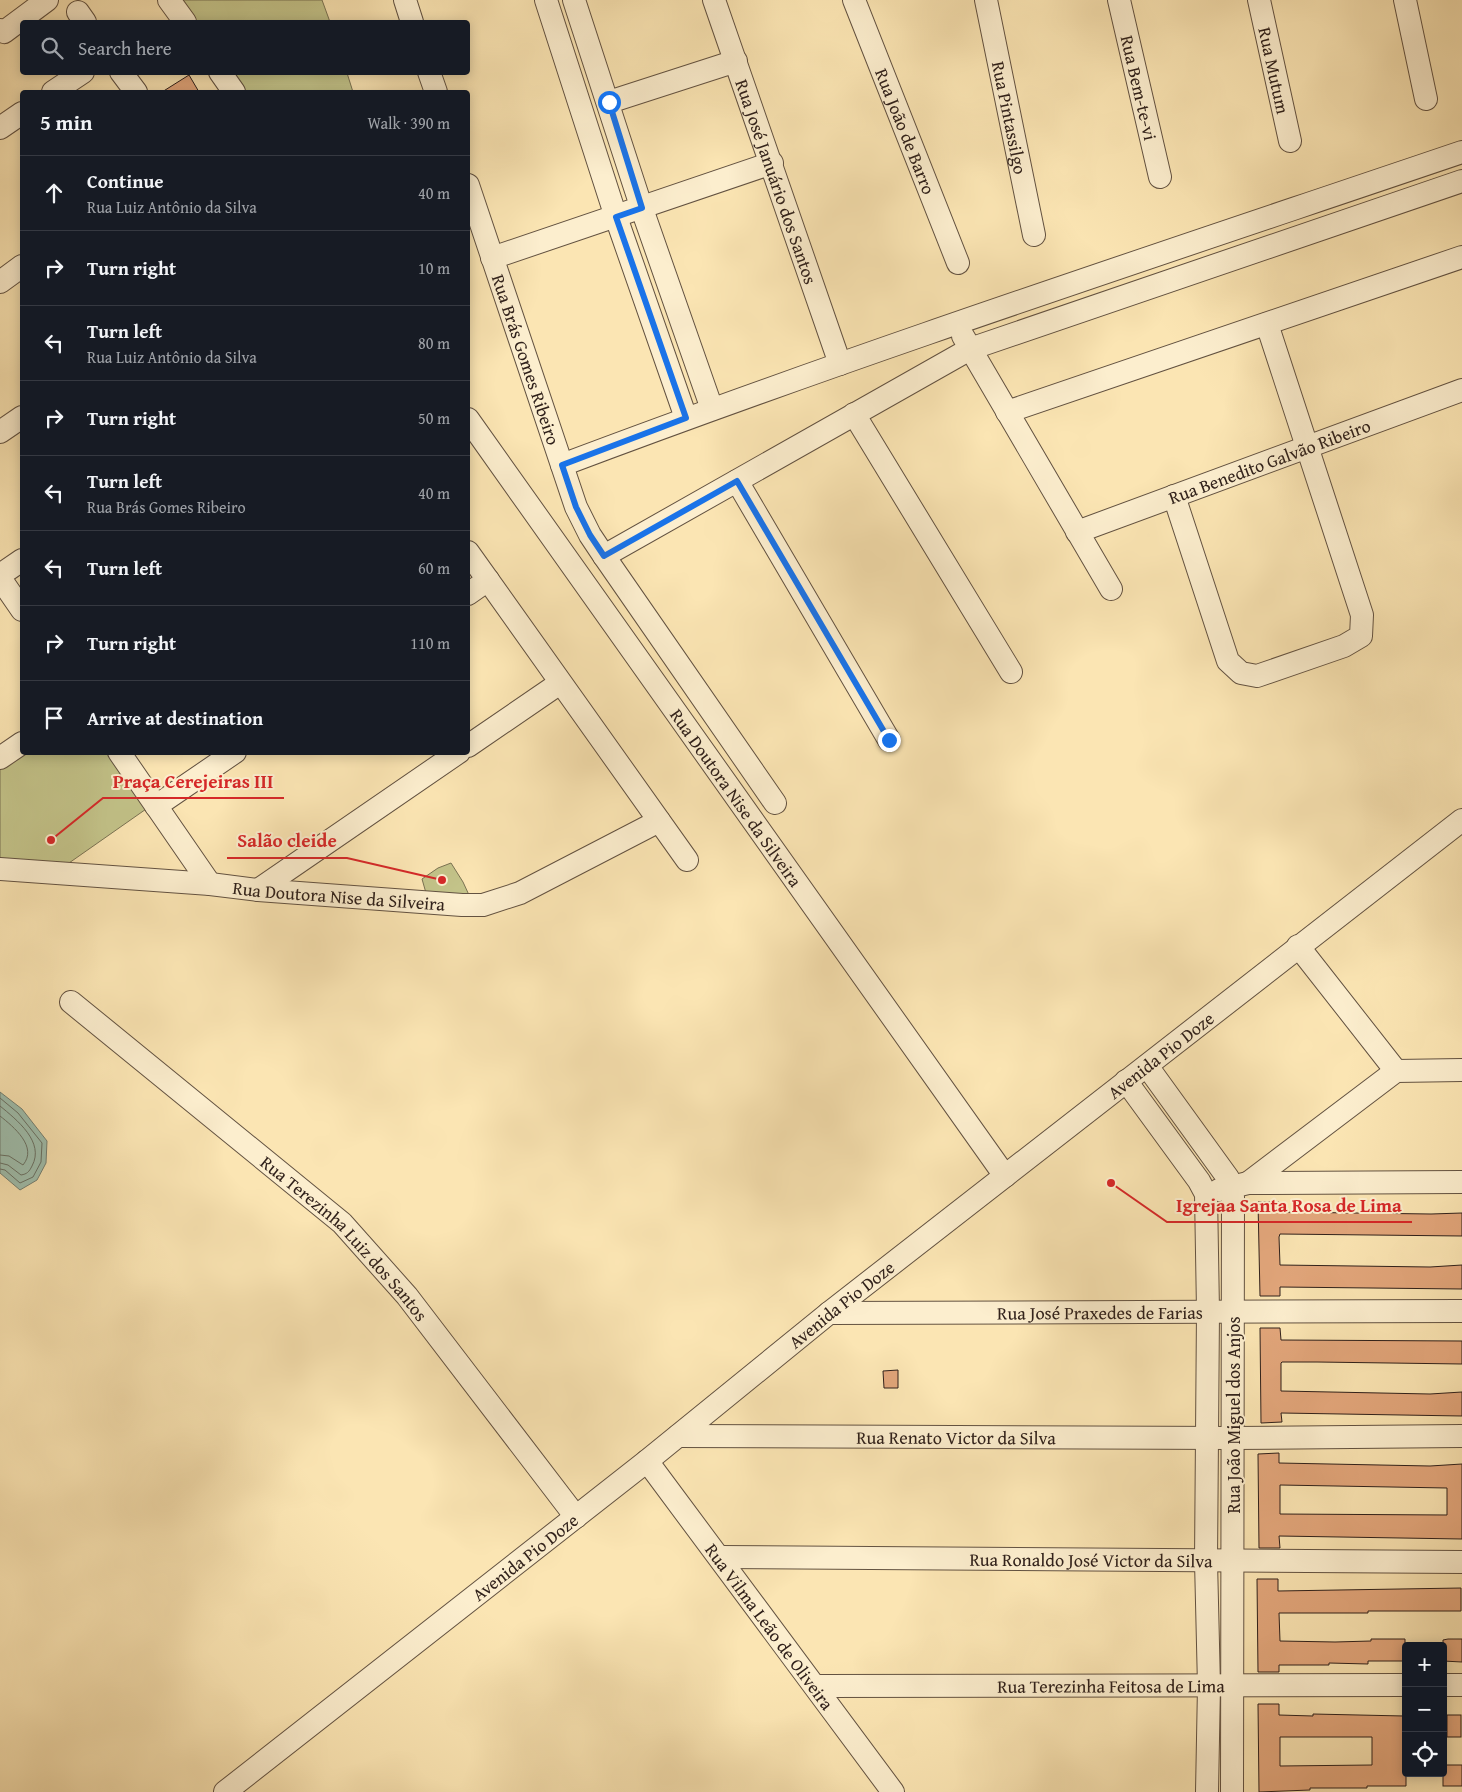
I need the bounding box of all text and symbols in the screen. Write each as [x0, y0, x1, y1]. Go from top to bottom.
search box [20, 20, 470, 75]
street label: Rua Mutum [1252, 24, 1297, 116]
street label: Rua Bem-te-vi [1114, 32, 1165, 143]
icon: search [38, 34, 66, 62]
text: Search here [78, 34, 172, 62]
street label: Rua Pintassilgo [985, 59, 1035, 177]
street label: Rua João de Barro [869, 64, 943, 198]
street label: Rua José Januário dos Santos [729, 75, 825, 288]
route start [598, 91, 621, 114]
text: 5 min [40, 107, 92, 138]
text: Walk · 390 m [367, 111, 450, 135]
text: Continue [87, 167, 164, 195]
icon: ahead [40, 179, 68, 207]
text: 40 m [418, 181, 450, 205]
text: Rua Luiz Antônio da Silva [87, 195, 257, 219]
icon: right [40, 254, 68, 282]
text: Turn right [87, 254, 176, 282]
text: 10 m [418, 256, 450, 280]
street label: Rua Brás Gomes Ribeiro [485, 270, 568, 448]
text: Turn left [87, 317, 162, 345]
icon: left [40, 329, 68, 357]
text: 80 m [418, 331, 450, 355]
text: Rua Luiz Antônio da Silva [87, 345, 257, 369]
icon: right [40, 404, 68, 432]
text: Turn right [87, 404, 176, 432]
text: 50 m [418, 406, 450, 430]
street label: Rua Benedito Galvão Ribeiro [1165, 411, 1374, 511]
text: Turn left [87, 467, 162, 495]
icon: left [40, 479, 68, 507]
text: 40 m [418, 481, 450, 505]
text: Rua Brás Gomes Ribeiro [87, 495, 246, 519]
icon: left [40, 554, 68, 582]
text: Turn left [87, 554, 162, 582]
text: 60 m [418, 556, 450, 580]
icon: right [40, 629, 68, 657]
text: Turn right [87, 629, 176, 657]
text: 110 m [410, 631, 450, 655]
street label: Rua Doutora Nise da Silveira [664, 703, 809, 893]
icon: arrive [40, 704, 68, 732]
text: Arrive at destination [87, 704, 263, 732]
route end [878, 729, 901, 752]
callout: Praça Cerejeiras III [103, 764, 284, 798]
text: Praça Cerejeiras III [113, 767, 273, 795]
callout: Salão cleide [227, 824, 347, 858]
text: Salão cleide [237, 826, 337, 854]
street label: Rua Doutora Nise da Silveira [231, 873, 447, 917]
street label: Avenida Pio Doze [1101, 1005, 1219, 1105]
street label: Rua Terezinha Luiz dos Santos [255, 1149, 435, 1327]
callout: Igrejaa Santa Rosa de Lima [1167, 1188, 1412, 1222]
text: Igrejaa Santa Rosa de Lima [1176, 1191, 1402, 1219]
street label: Avenida Pio Doze [782, 1254, 900, 1355]
street label: Rua José Praxedes de Farias [997, 1298, 1203, 1326]
street label: Rua João Miguel dos Anjos [1220, 1316, 1247, 1514]
street label: Rua Renato Victor da Silva [856, 1423, 1056, 1451]
street label: Avenida Pio Doze [466, 1507, 584, 1607]
street label: Rua Vilma Leão de Oliveira [699, 1537, 841, 1716]
street label: Rua Ronaldo José Victor da Silva [969, 1545, 1213, 1574]
map controls [1402, 1642, 1447, 1777]
button: + [1402, 1642, 1447, 1687]
street label: Rua Terezinha Feitosa de Lima [997, 1672, 1225, 1699]
button: − [1402, 1687, 1447, 1732]
button: locate [1402, 1732, 1447, 1777]

